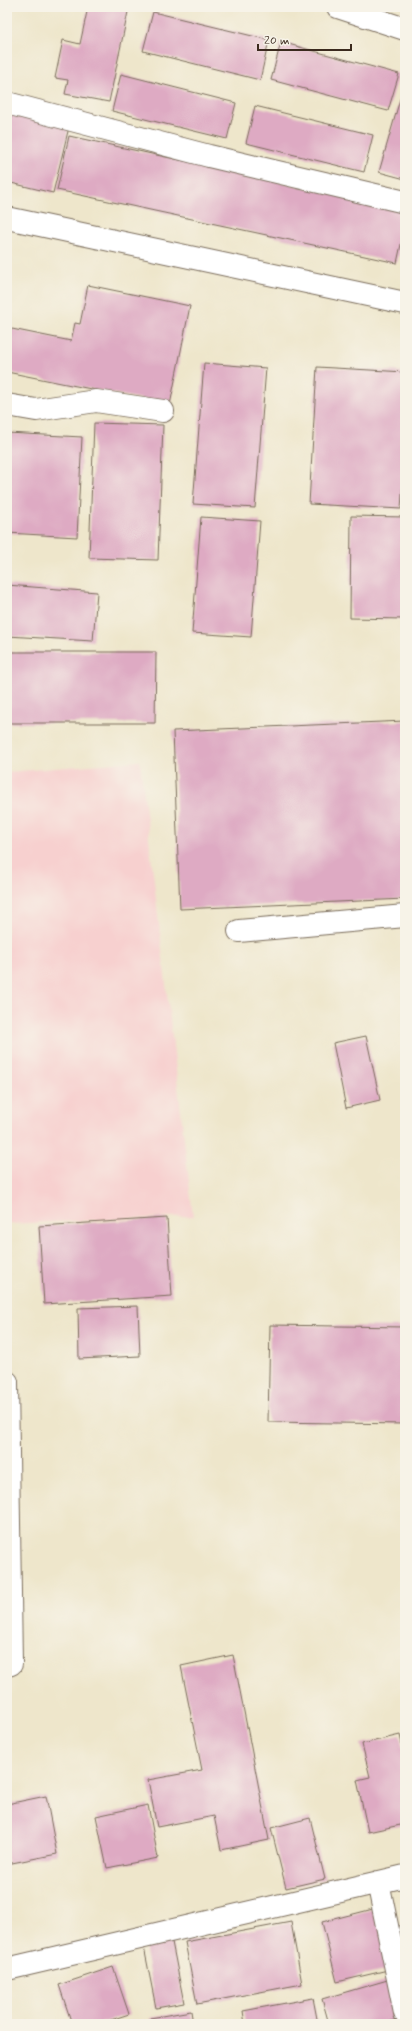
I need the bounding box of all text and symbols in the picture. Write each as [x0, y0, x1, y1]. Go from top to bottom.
scale bar [258, 26, 351, 52]
text: 20 m [264, 33, 290, 49]

